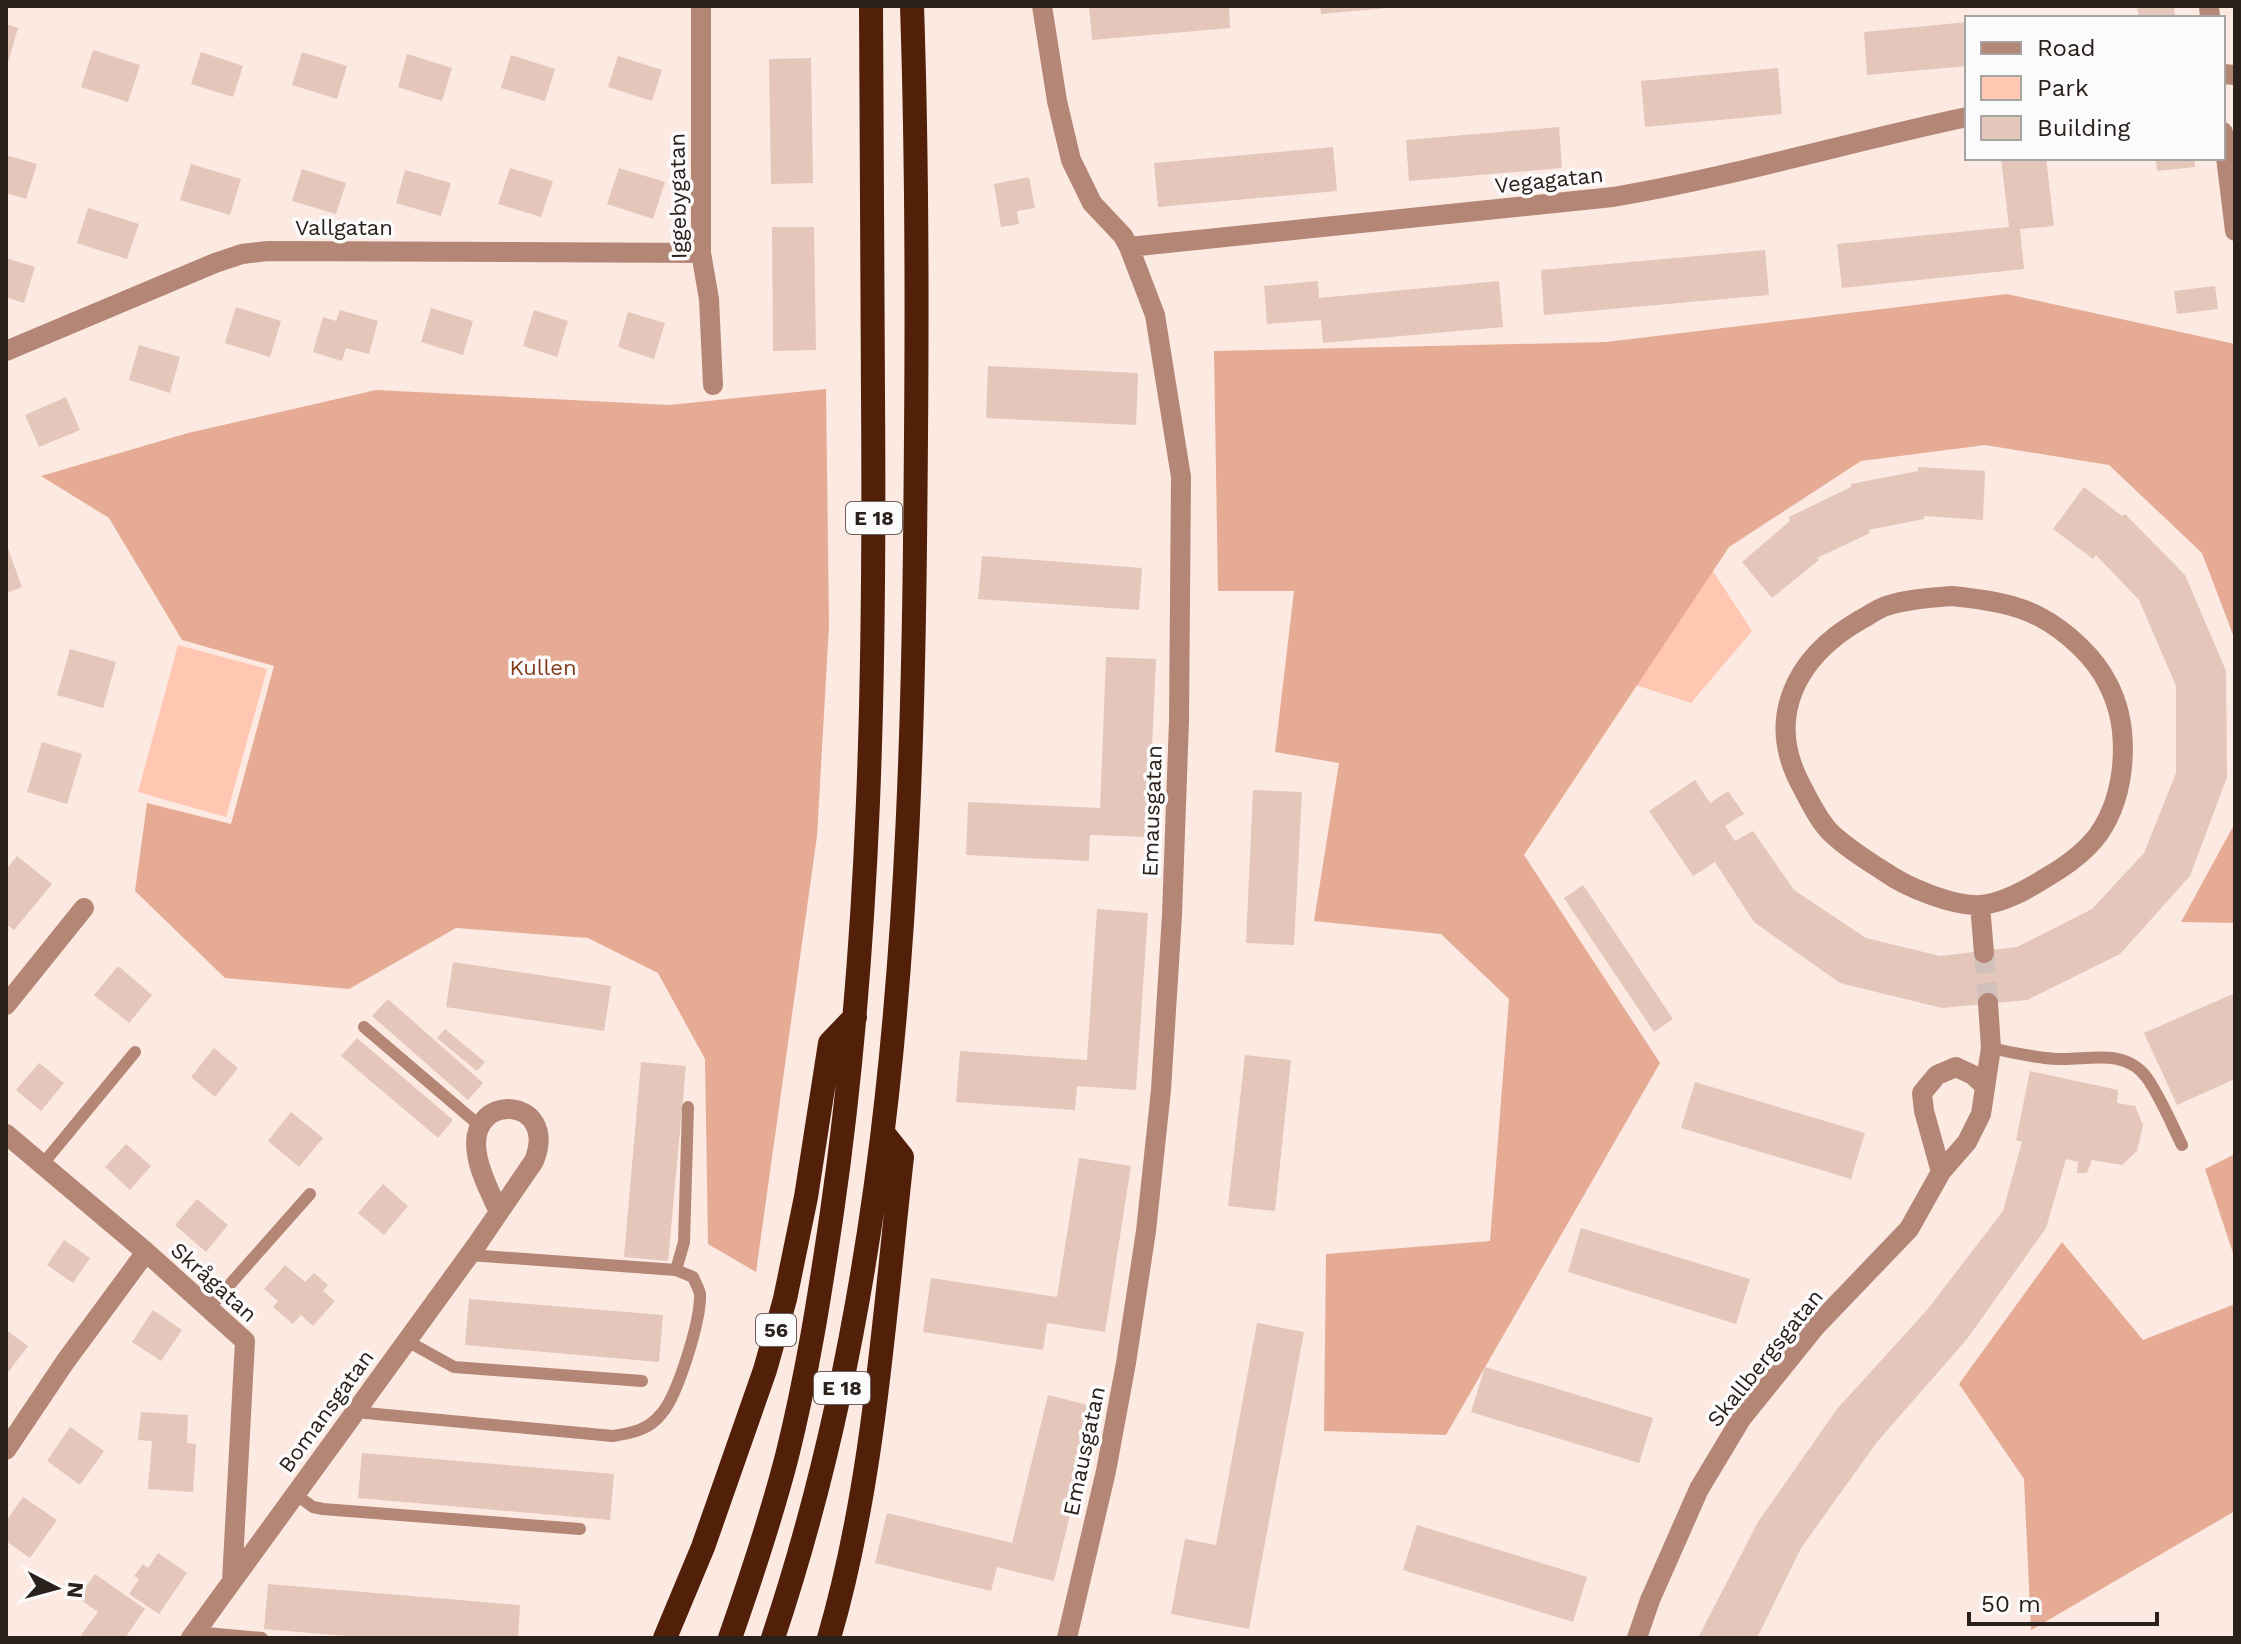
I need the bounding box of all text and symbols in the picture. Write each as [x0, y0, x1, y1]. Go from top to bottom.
legend [1965, 16, 2225, 160]
text: Road [2037, 34, 2096, 62]
text: Park [2037, 74, 2089, 102]
text: Building [2037, 114, 2130, 142]
street label: Iggebygatan [664, 133, 692, 259]
street label: Vegagatan [1493, 162, 1605, 198]
street label: Vallgatan [295, 215, 393, 240]
road number: E 18 [846, 502, 902, 534]
park label: Kullen [509, 655, 577, 680]
street label: Emausgatan [1137, 745, 1167, 877]
street label: Skrågatan [166, 1237, 262, 1327]
street label: Skallbergsgatan [1702, 1284, 1828, 1432]
road number: 56 [756, 1314, 796, 1346]
street label: Bomansgatan [273, 1345, 379, 1477]
road number: E 18 [814, 1372, 870, 1404]
street label: Emausgatan [1058, 1384, 1110, 1518]
north arrow [16, 1548, 96, 1628]
scale bar [1969, 1576, 2157, 1626]
text: N [62, 1581, 89, 1599]
text: 50 m [1981, 1590, 2041, 1618]

